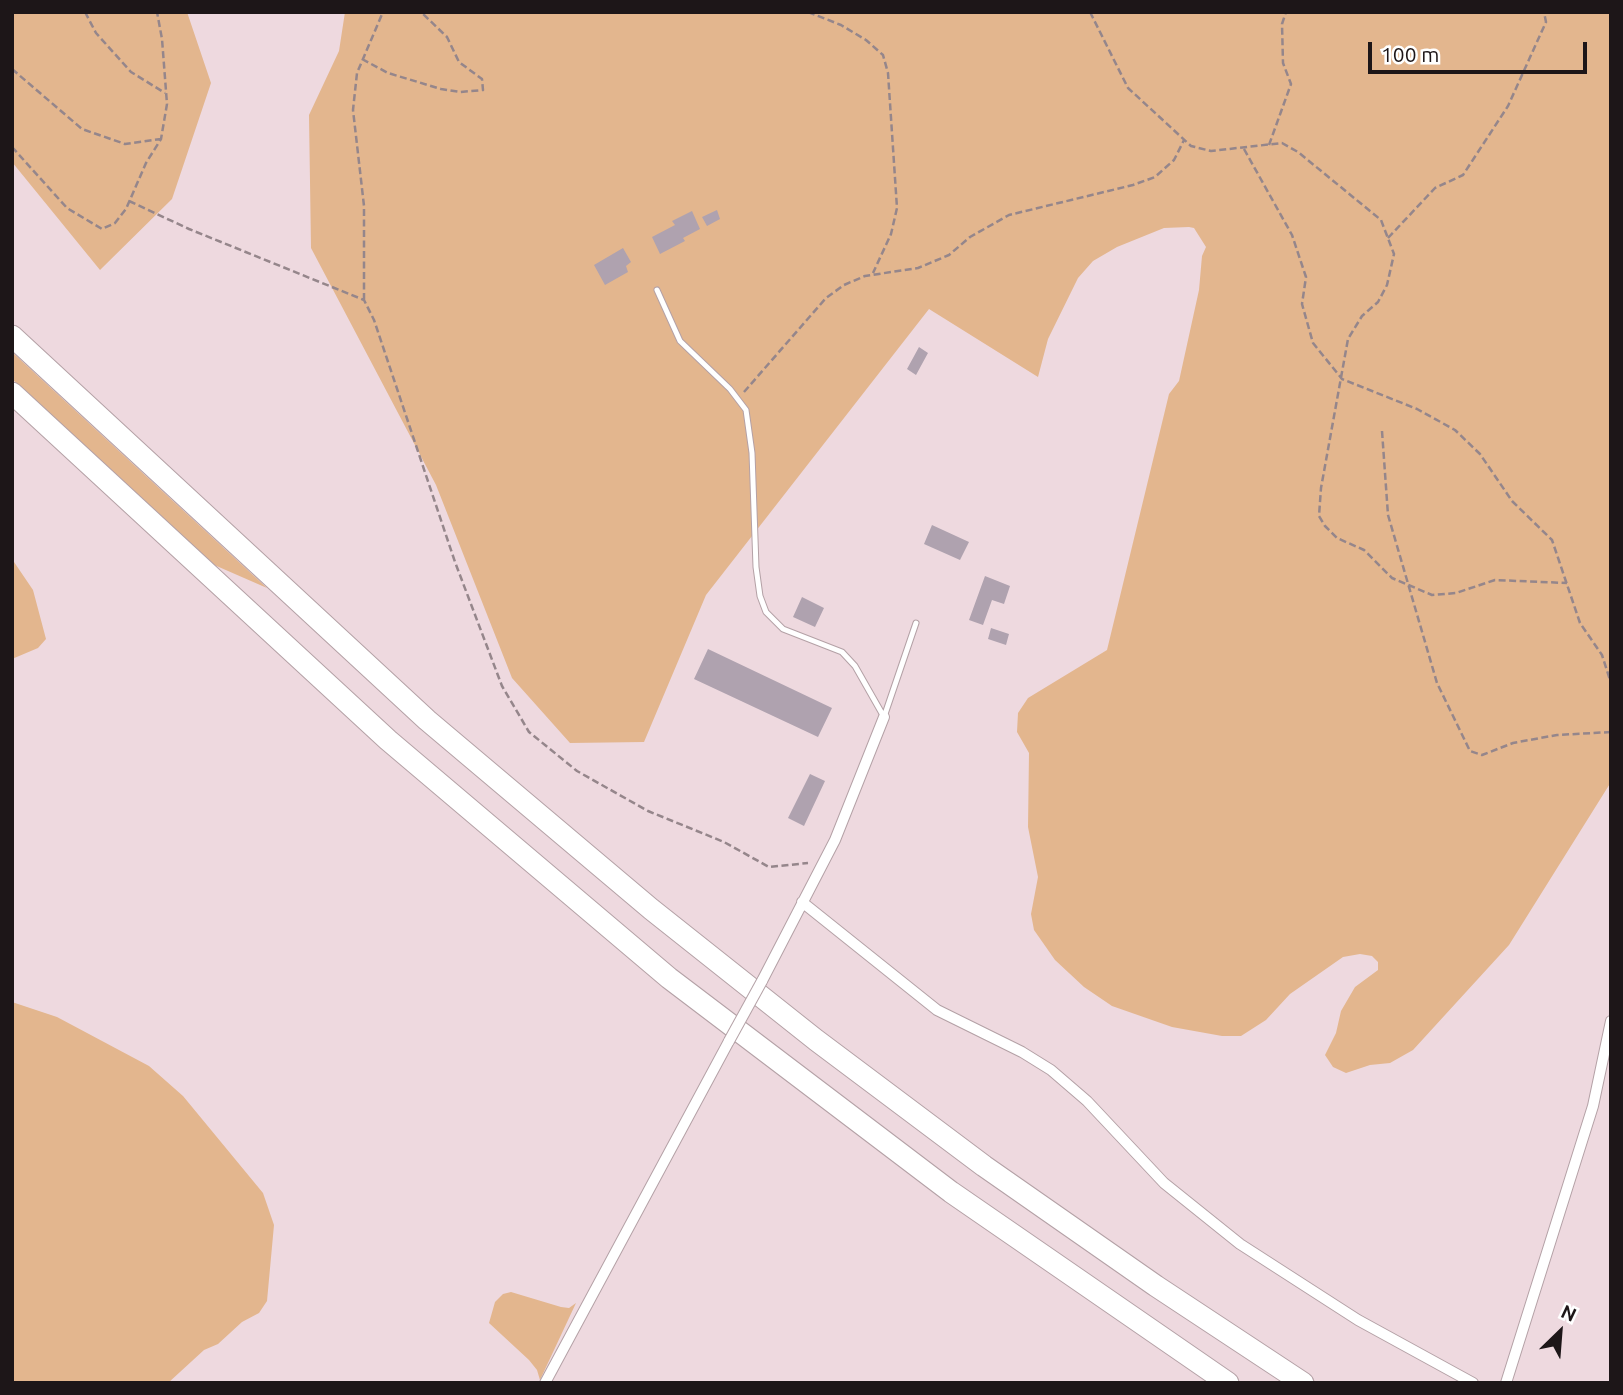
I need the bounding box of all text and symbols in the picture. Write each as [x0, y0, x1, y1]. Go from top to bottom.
scale bar [1371, 28, 1590, 72]
text: 100 m [1381, 42, 1439, 66]
north arrow [1525, 1297, 1595, 1367]
text: N [1558, 1300, 1580, 1326]

